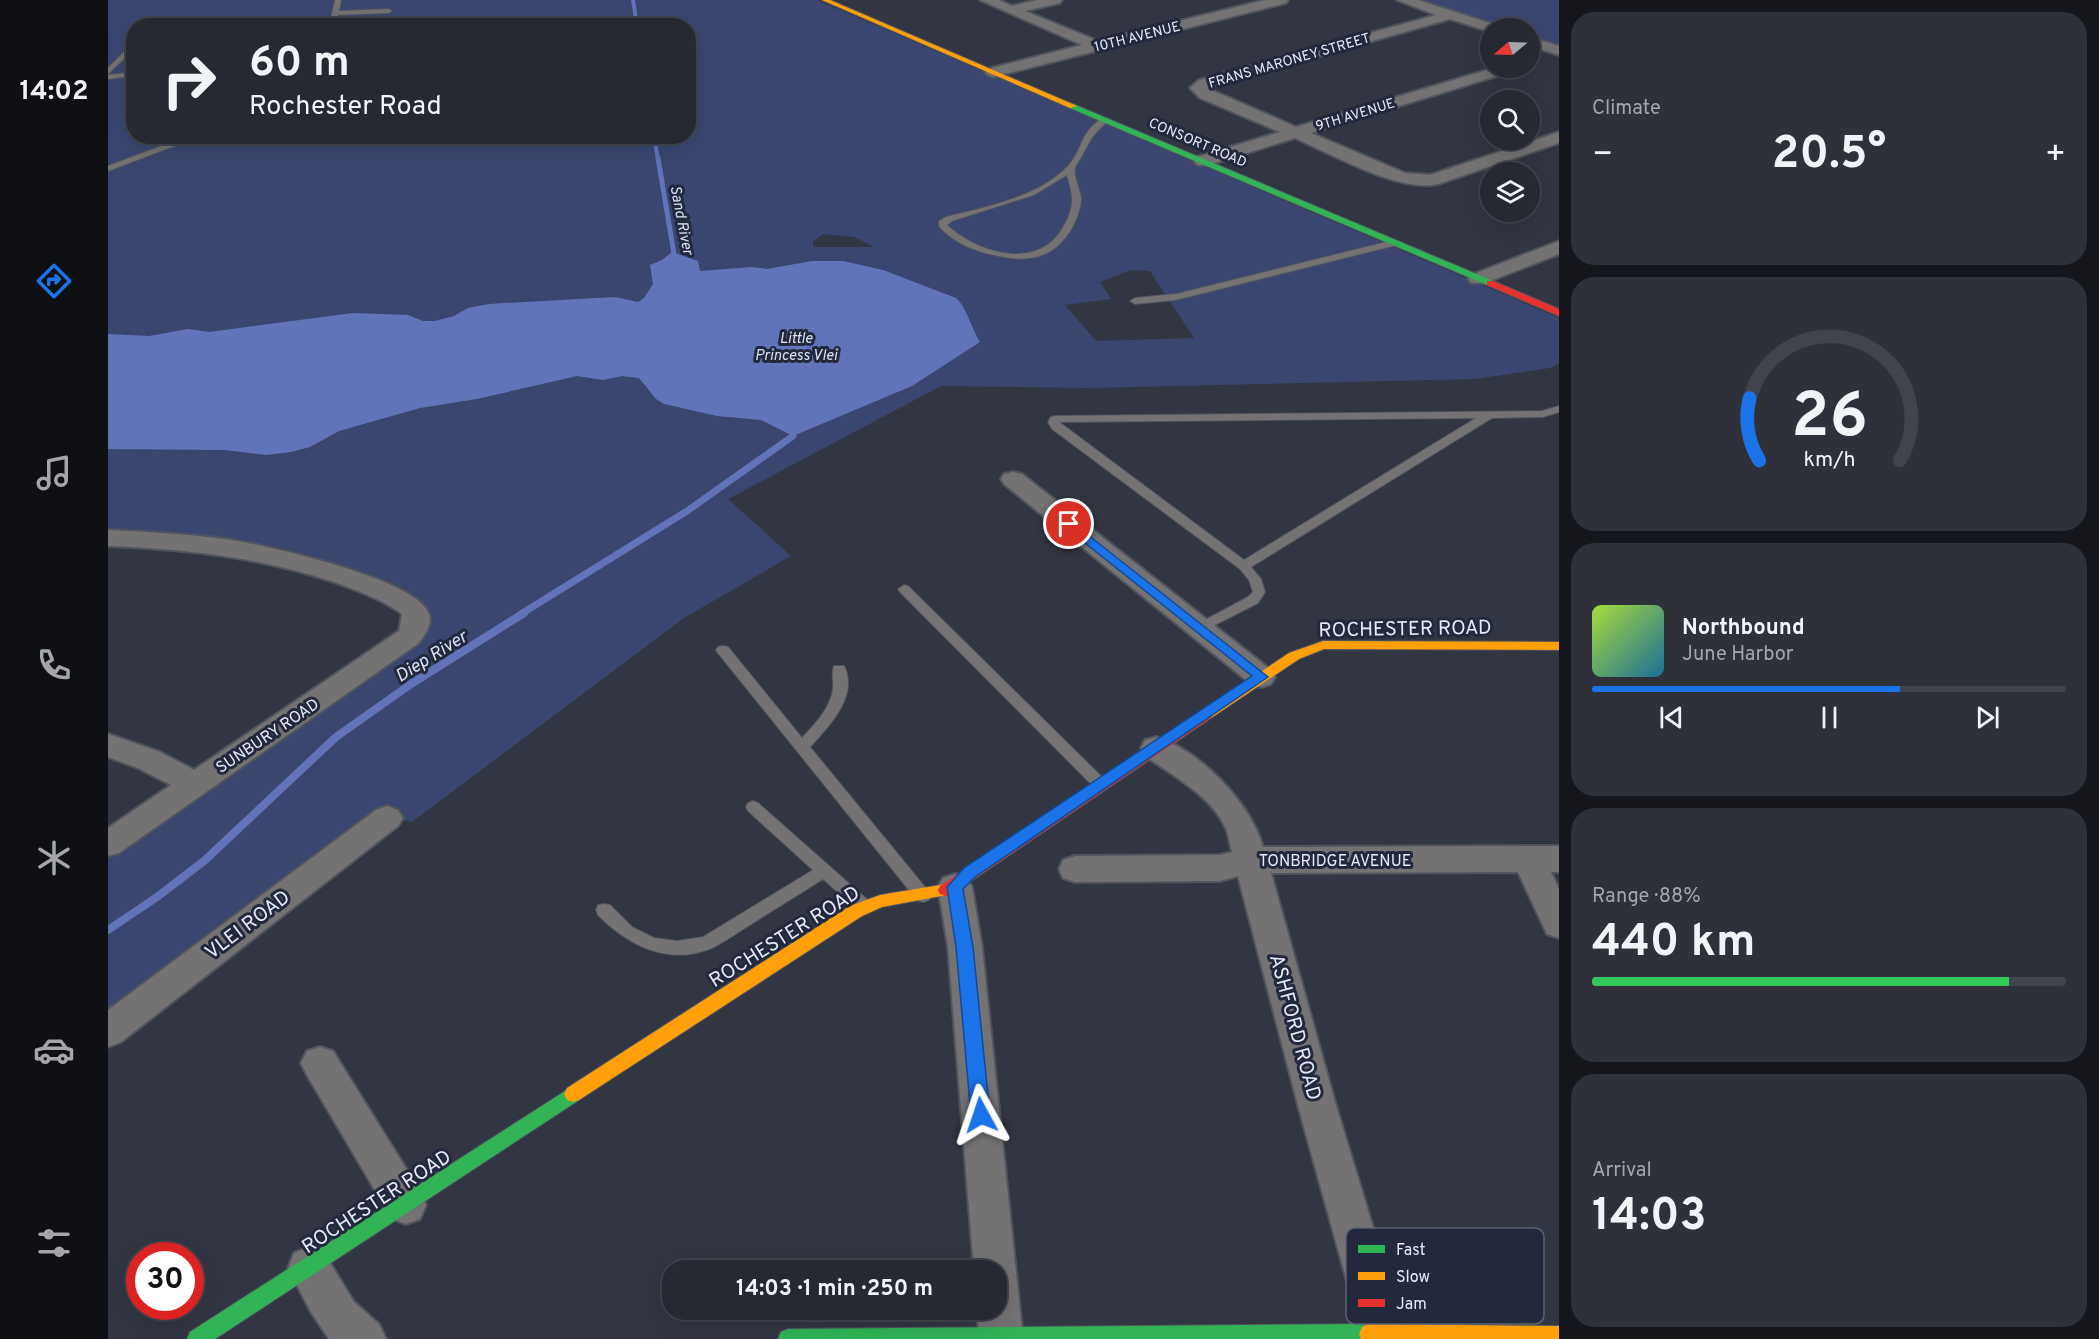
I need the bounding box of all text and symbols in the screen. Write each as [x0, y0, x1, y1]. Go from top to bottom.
north arrow [1480, 18, 1540, 78]
map controls [1480, 18, 1540, 222]
street label: 10TH AVENUE [1093, 19, 1182, 56]
street label: FRANS MARONEY STREET [1207, 30, 1372, 93]
text: 60 m [249, 38, 350, 91]
icon: right [150, 42, 228, 120]
text: 14:02 [20, 75, 89, 109]
text: Rochester Road [249, 90, 442, 124]
button: search [1480, 90, 1540, 150]
street label: 9TH AVENUE [1314, 95, 1397, 136]
text: Climate [1592, 96, 1661, 122]
street label: CONSORT ROAD [1146, 115, 1249, 172]
text: 20.5° [1772, 127, 1886, 184]
text: − [1592, 135, 1613, 177]
text: + [2045, 135, 2066, 177]
button: layers [1480, 162, 1540, 222]
water label: Sand River [665, 184, 697, 258]
icon: directions [33, 260, 75, 302]
water label: Little Princess Vlei [755, 330, 838, 366]
text: 26 [1791, 380, 1867, 459]
text: km/h [1803, 448, 1855, 475]
icon: music [33, 452, 75, 494]
pin [1043, 498, 1094, 549]
icon: arrive [1052, 507, 1085, 540]
street label: ROCHESTER ROAD [1318, 615, 1492, 645]
text: Northbound [1682, 615, 1805, 642]
water label: Diep River [392, 625, 474, 688]
text: June Harbor [1682, 642, 1794, 668]
icon: phone [33, 644, 75, 686]
street label: SUNBURY ROAD [213, 695, 323, 779]
icon: previous [1655, 701, 1688, 734]
icon: pause [1813, 701, 1846, 734]
icon: next [1971, 701, 2004, 734]
icon: climate [33, 837, 75, 879]
street label: TONBRIDGE AVENUE [1259, 852, 1411, 872]
street label: ROCHESTER ROAD [705, 881, 865, 995]
text: Range · 88% [1592, 884, 1701, 910]
street label: VLEI ROAD [201, 885, 296, 966]
text: 440 km [1592, 915, 1755, 972]
street label: ASHFORD ROAD [1262, 952, 1326, 1103]
icon: car [33, 1029, 75, 1071]
position arrow [949, 1083, 1013, 1147]
street label: ROCHESTER ROAD [297, 1145, 457, 1261]
text: Arrival [1592, 1158, 1652, 1184]
text: 14:03 [1592, 1189, 1706, 1246]
icon: filters [33, 1222, 75, 1264]
legend [1346, 1228, 1544, 1324]
text: Fast [1396, 1241, 1426, 1261]
speed limit sign: 30 [126, 1242, 204, 1320]
text: Slow [1396, 1268, 1430, 1288]
text: 14:03 · 1 min · 250 m [736, 1276, 933, 1303]
text: Jam [1396, 1295, 1427, 1315]

